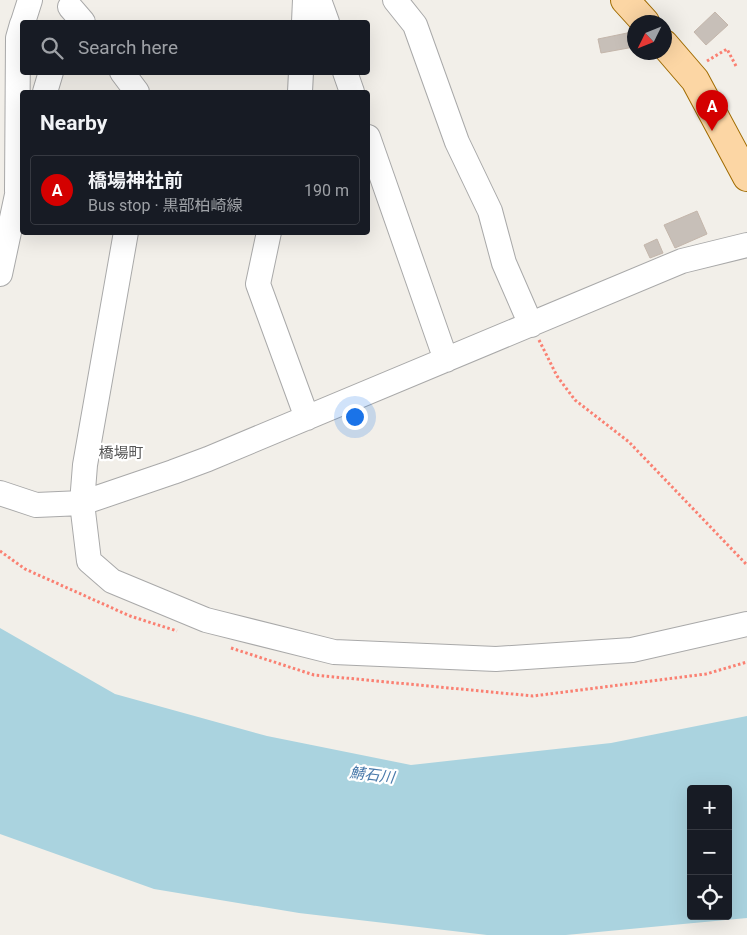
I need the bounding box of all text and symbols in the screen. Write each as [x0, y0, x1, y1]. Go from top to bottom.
north arrow [627, 15, 672, 60]
search box [20, 20, 370, 75]
icon: search [38, 34, 66, 62]
text: Search here [78, 36, 178, 59]
pin: A [696, 90, 728, 131]
text: Nearby [40, 111, 107, 135]
text: 橋場神社前 [88, 169, 183, 192]
text: A [52, 181, 62, 200]
text: 190 m [304, 181, 349, 200]
text: Bus stop · 黒部柏崎線 [88, 196, 243, 215]
your location [342, 404, 368, 430]
district label: 橋場町 [98, 444, 144, 462]
water label: 鯖石川 [349, 763, 397, 787]
map controls [687, 785, 732, 920]
button: + [687, 785, 732, 830]
button: − [687, 830, 732, 875]
button: locate [687, 875, 732, 920]

